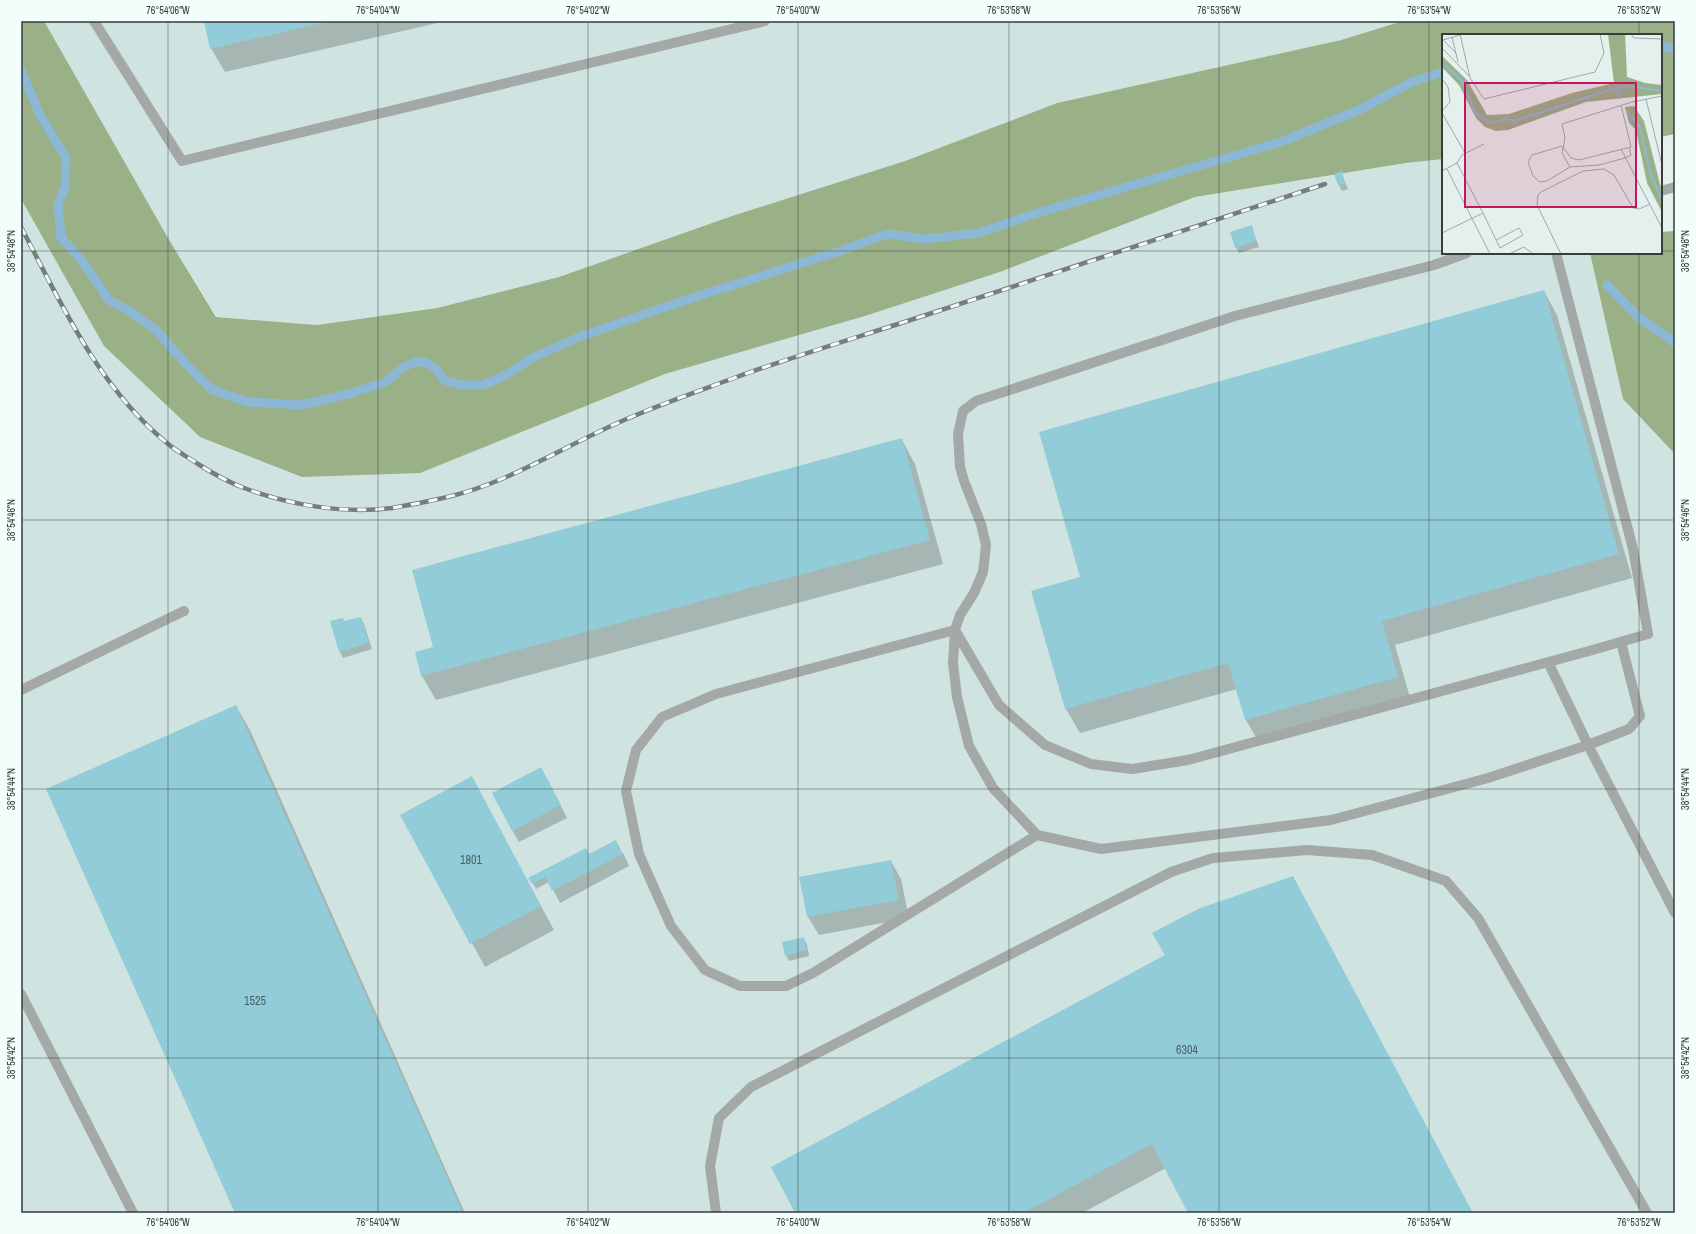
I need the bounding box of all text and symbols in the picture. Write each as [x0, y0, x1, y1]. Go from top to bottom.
text: 76°54'06"W [146, 4, 190, 17]
text: 76°54'04"W [356, 4, 400, 17]
text: 76°54'02"W [566, 4, 610, 17]
text: 76°54'00"W [776, 4, 820, 17]
text: 76°53'58"W [987, 4, 1031, 17]
text: 76°53'56"W [1197, 4, 1241, 17]
text: 76°53'54"W [1407, 4, 1451, 17]
text: 76°53'52"W [1617, 4, 1661, 17]
inset map [1442, 34, 1662, 254]
text: 38°54'48"N [5, 230, 18, 272]
text: 38°54'48"N [1679, 230, 1692, 272]
text: 38°54'46"N [5, 499, 18, 541]
text: 38°54'46"N [1679, 499, 1692, 541]
text: 38°54'44"N [5, 768, 18, 810]
text: 38°54'44"N [1679, 768, 1692, 810]
house number: 1801 [460, 852, 482, 868]
house number: 1525 [244, 993, 266, 1009]
text: 38°54'42"N [5, 1037, 18, 1079]
text: 38°54'42"N [1679, 1037, 1692, 1079]
house number: 6304 [1176, 1042, 1198, 1058]
text: 76°54'06"W [146, 1216, 190, 1229]
text: 76°54'04"W [356, 1216, 400, 1229]
text: 76°54'02"W [566, 1216, 610, 1229]
text: 76°54'00"W [776, 1216, 820, 1229]
text: 76°53'58"W [987, 1216, 1031, 1229]
text: 76°53'56"W [1197, 1216, 1241, 1229]
text: 76°53'54"W [1407, 1216, 1451, 1229]
text: 76°53'52"W [1617, 1216, 1661, 1229]

